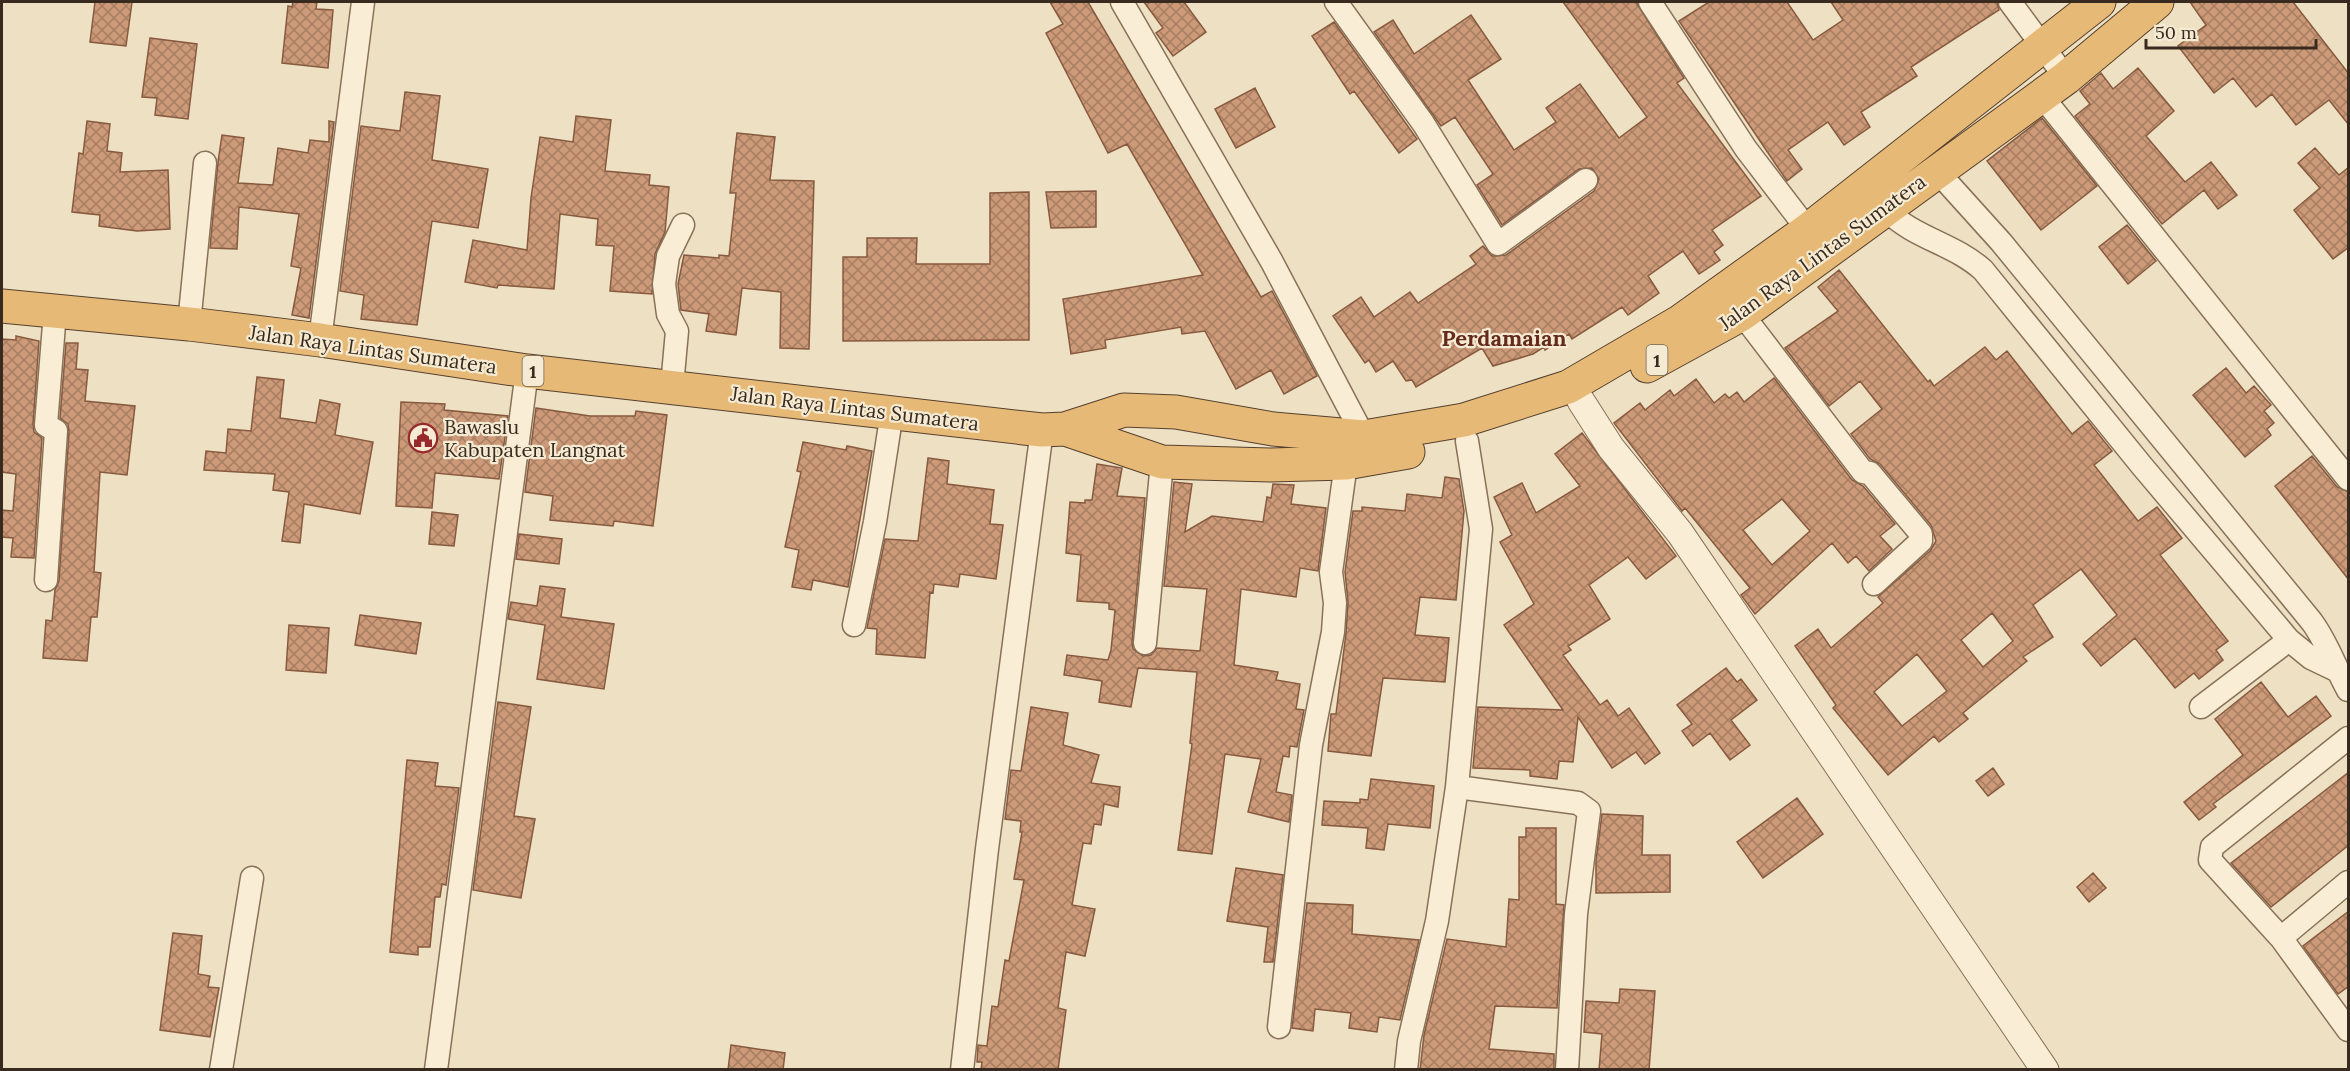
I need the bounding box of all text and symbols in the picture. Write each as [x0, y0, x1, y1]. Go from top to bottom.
scale bar [2146, 12, 2316, 50]
text: 50 m [2155, 21, 2197, 44]
street label: Jalan Raya Lintas Sumatera [1713, 168, 1930, 336]
street label: Jalan Raya Lintas Sumatera [247, 319, 498, 379]
district label: Perdamaian [1441, 324, 1567, 352]
road number: 1 [1646, 345, 1668, 375]
road number: 1 [522, 356, 544, 386]
street label: Jalan Raya Lintas Sumatera [729, 380, 981, 436]
place label: Bawaslu Kabupaten Langnat [444, 414, 625, 462]
public building icon: Bawaslu Kabupaten Langnat [407, 422, 439, 454]

